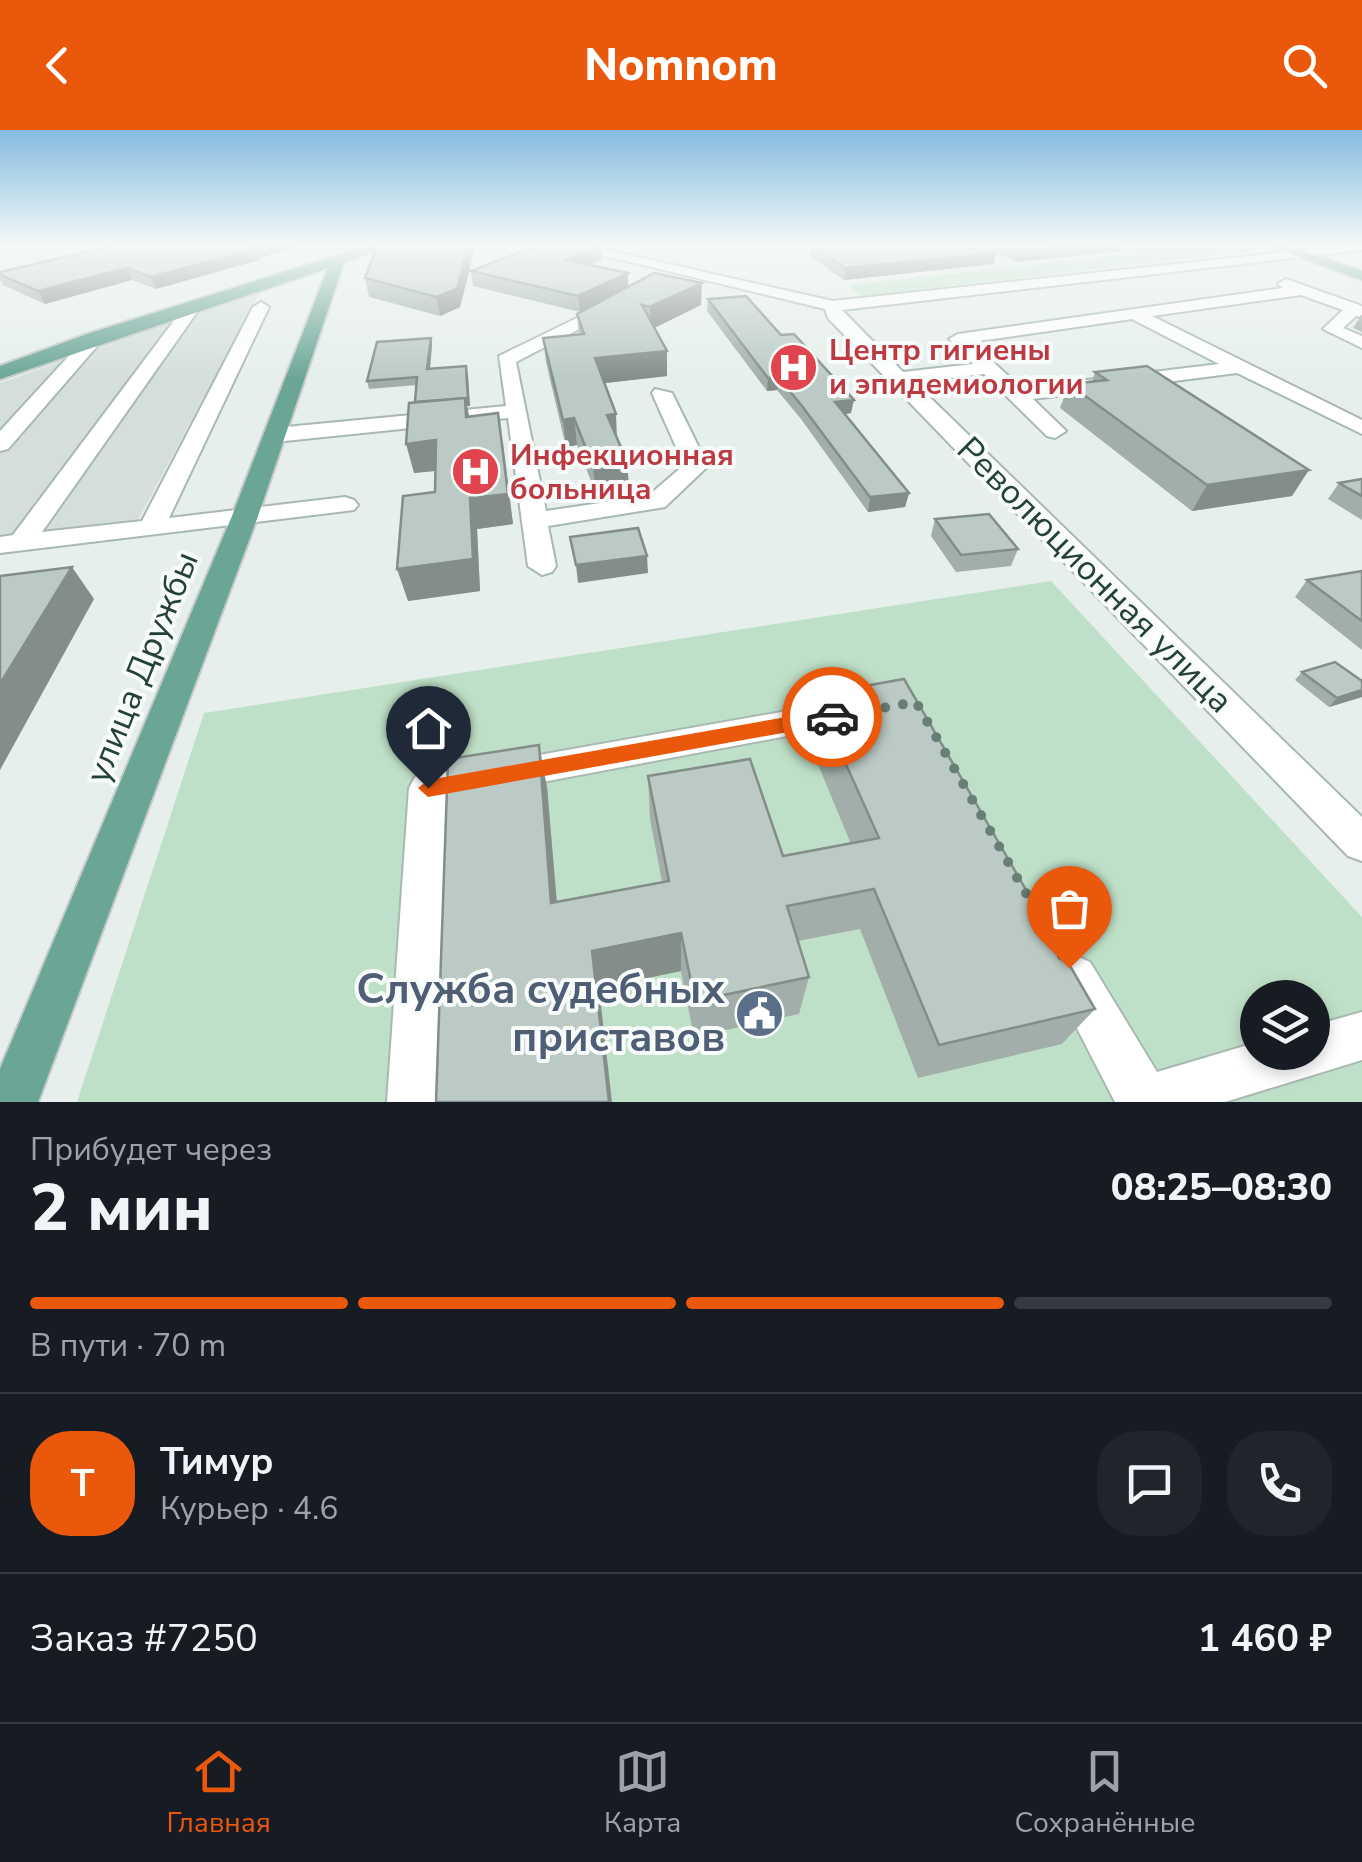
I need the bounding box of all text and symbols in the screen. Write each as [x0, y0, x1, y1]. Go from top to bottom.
text: Nomnom [584, 35, 778, 96]
icon: back [30, 38, 85, 93]
icon: search [1277, 38, 1332, 93]
place label: Центр гигиены и эпидемиологии [829, 330, 1084, 405]
hospital icon: Центр гигиены и эпидемиологии [768, 341, 820, 393]
street label: Революционная улица [947, 427, 1243, 723]
place label: Инфекционная больница [510, 435, 734, 510]
hospital icon: Инфекционная больница [449, 446, 501, 498]
street label: улица Дружбы [74, 544, 210, 790]
courier [782, 667, 882, 767]
pin [386, 686, 471, 789]
icon: car [805, 690, 860, 745]
icon: home [401, 701, 456, 756]
pin [1027, 866, 1112, 969]
icon: bag [1042, 881, 1097, 936]
place label: Служба судебных приставов [356, 961, 725, 1066]
map controls [1240, 980, 1330, 1070]
button: layers [1240, 980, 1330, 1070]
public building icon: Служба судебных приставов [734, 987, 786, 1039]
text: Прибудет через [30, 1128, 272, 1171]
text: 08:25–08:30 [1111, 1162, 1332, 1213]
text: 2 мин [30, 1164, 213, 1253]
text: В пути · 70 m [30, 1324, 226, 1367]
button: chat [1097, 1431, 1202, 1536]
button: phone [1227, 1431, 1332, 1536]
text: Тимур [160, 1436, 273, 1487]
text: Т [71, 1458, 94, 1509]
text: Курьер · 4.6 [160, 1487, 338, 1530]
text: Заказ #7250 [30, 1613, 258, 1664]
text: 1 460 ₽ [1197, 1613, 1332, 1664]
tab: Главная [167, 1744, 271, 1842]
tab: Карта [604, 1744, 681, 1842]
tab: Сохранённые [1014, 1744, 1195, 1842]

